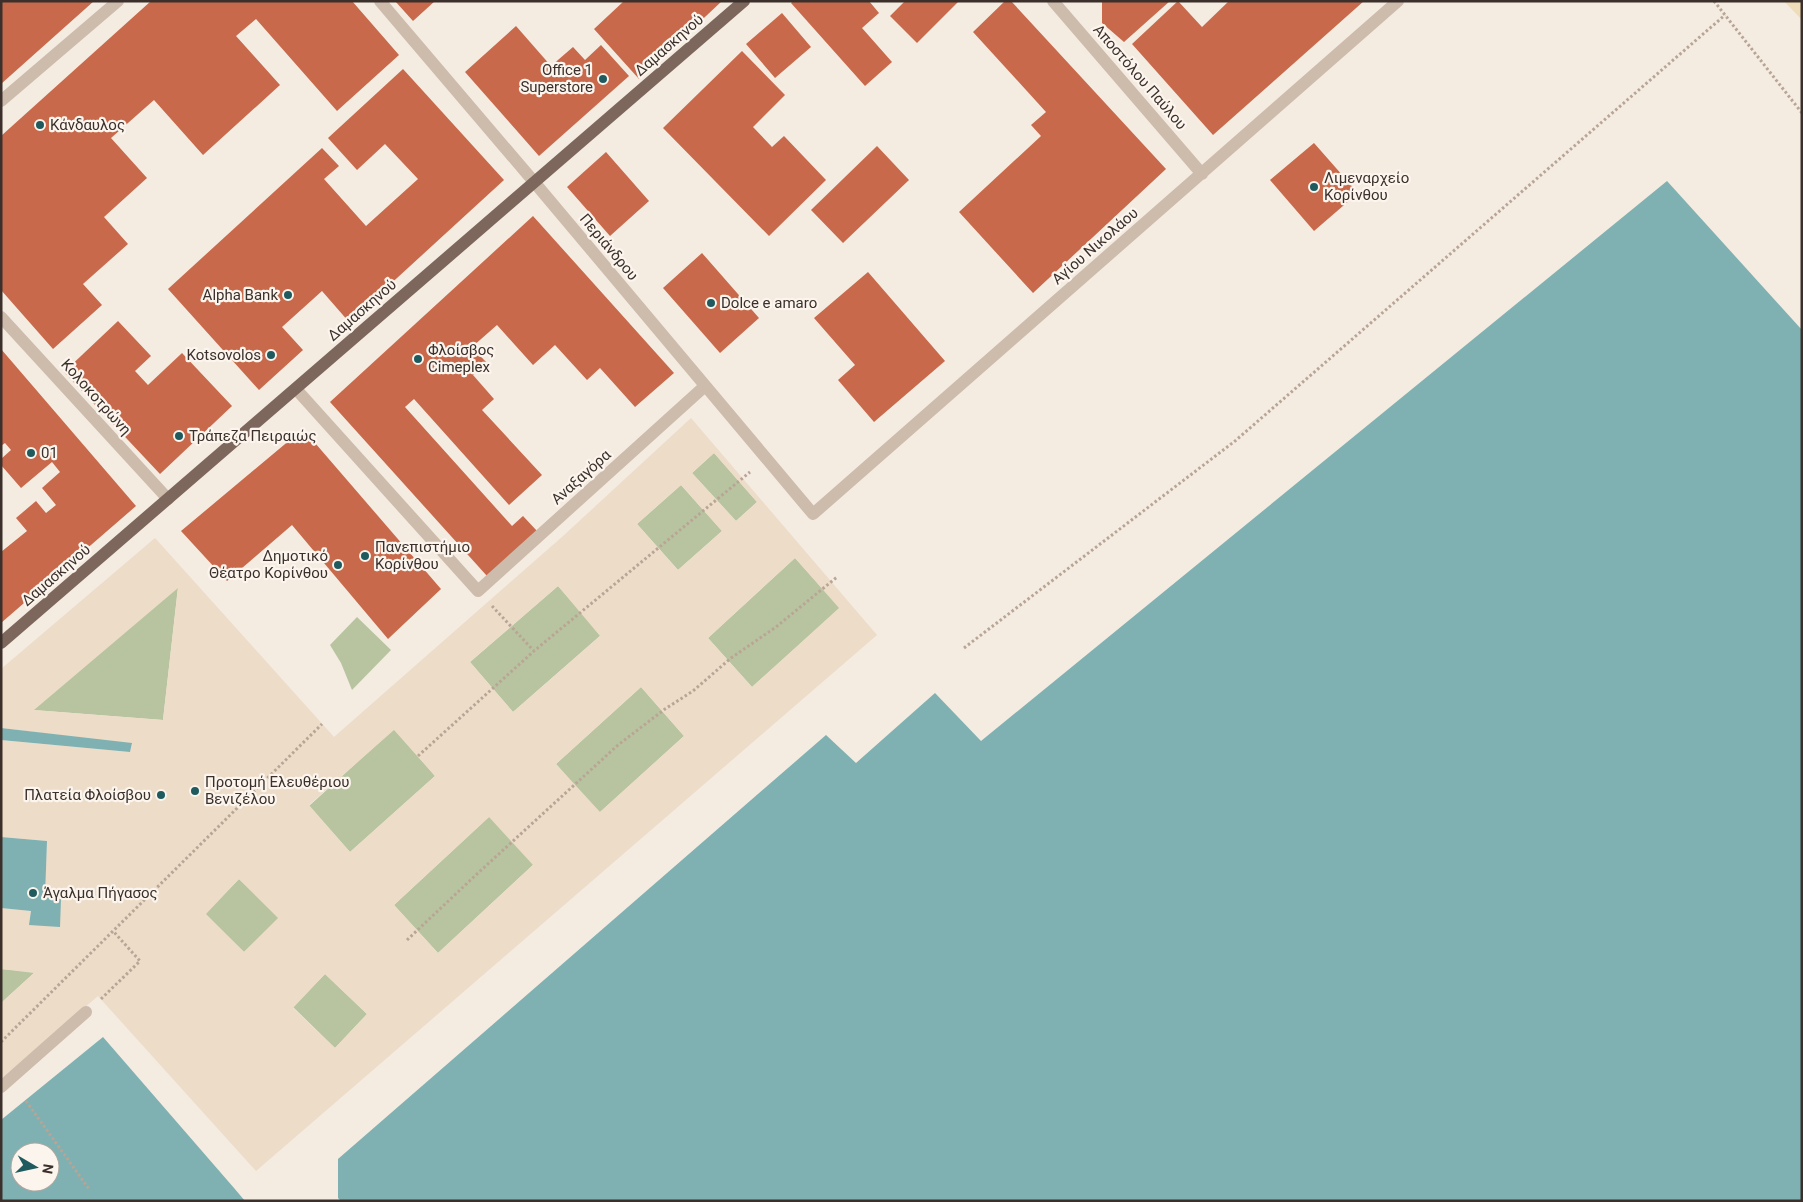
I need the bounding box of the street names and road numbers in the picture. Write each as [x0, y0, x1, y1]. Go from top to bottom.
street label: Δαμασκηνού [631, 10, 707, 80]
street label: Αποστόλου Παύλου [1089, 21, 1191, 133]
street label: Αγίου Νικολάου [1048, 204, 1142, 288]
street label: Περιάνδρου [576, 210, 642, 284]
street label: Δαμασκηνού [324, 275, 400, 345]
street label: Κολοκοτρώνη [57, 355, 135, 439]
street label: Αναξαγόρα [548, 445, 615, 508]
street label: Δαμασκηνού [18, 540, 94, 610]

